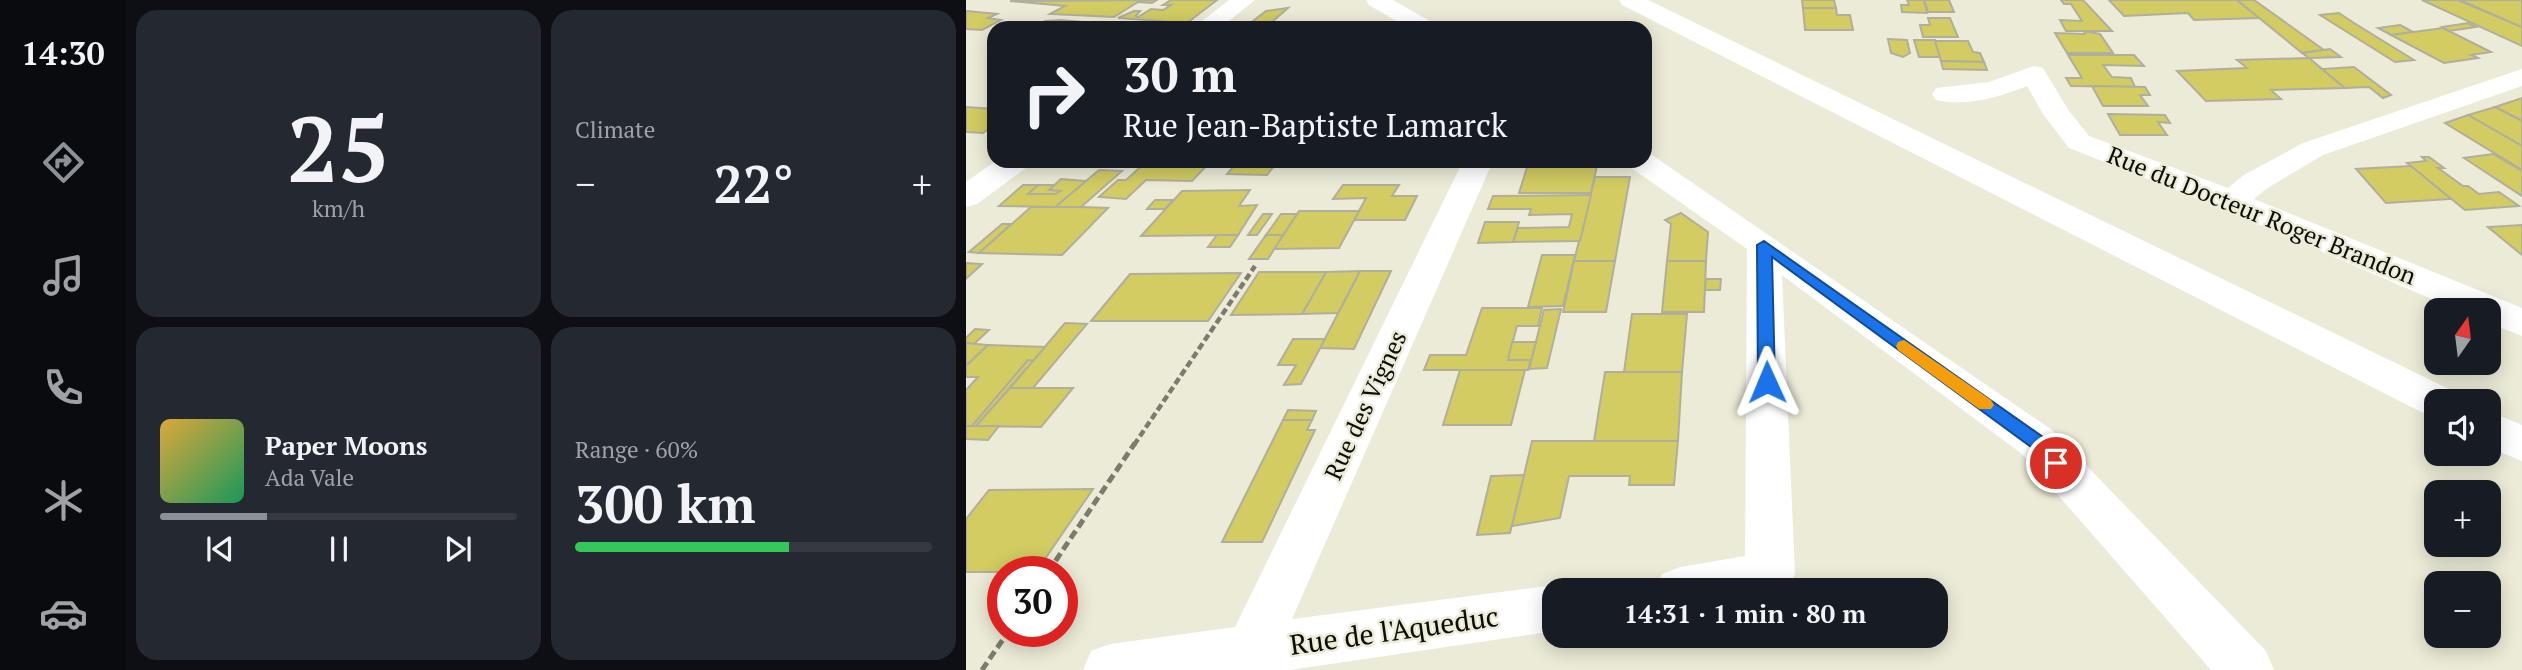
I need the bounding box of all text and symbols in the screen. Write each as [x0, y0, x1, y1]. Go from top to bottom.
text: 14:30 [21, 32, 105, 74]
text: 30 m [1123, 41, 1237, 106]
icon: right [1008, 49, 1099, 140]
text: 25 [287, 87, 390, 208]
text: Rue Jean-Baptiste Lamarck [1123, 104, 1507, 146]
text: Climate [575, 114, 655, 145]
icon: directions [39, 138, 88, 187]
street label: Rue du Docteur Roger Brandon [2103, 138, 2421, 292]
text: 22° [713, 149, 794, 218]
text: − [575, 159, 595, 209]
text: + [912, 159, 932, 209]
text: km/h [312, 193, 365, 224]
icon: music [39, 251, 88, 300]
north arrow [2424, 298, 2501, 374]
map controls [2424, 298, 2501, 648]
street label: Rue des Vignes [1317, 325, 1413, 485]
position arrow [1730, 345, 1804, 419]
icon: phone [39, 363, 88, 412]
button: sound [2424, 389, 2501, 466]
text: Paper Moons [265, 428, 428, 462]
pin [2026, 433, 2086, 493]
text: Range · 60% [575, 434, 698, 465]
icon: arrive [2037, 444, 2075, 482]
text: Ada Vale [265, 462, 354, 493]
text: 300 km [575, 469, 756, 538]
icon: climate [39, 476, 88, 525]
button: + [2424, 480, 2501, 557]
icon: previous [201, 530, 239, 568]
icon: pause [320, 530, 358, 568]
icon: next [439, 530, 477, 568]
speed limit sign: 30 [987, 556, 1078, 647]
button: − [2424, 571, 2501, 648]
icon: car [39, 589, 88, 638]
text: 14:31 · 1 min · 80 m [1624, 596, 1866, 630]
street label: Rue de l'Aqueduc [1287, 597, 1501, 663]

